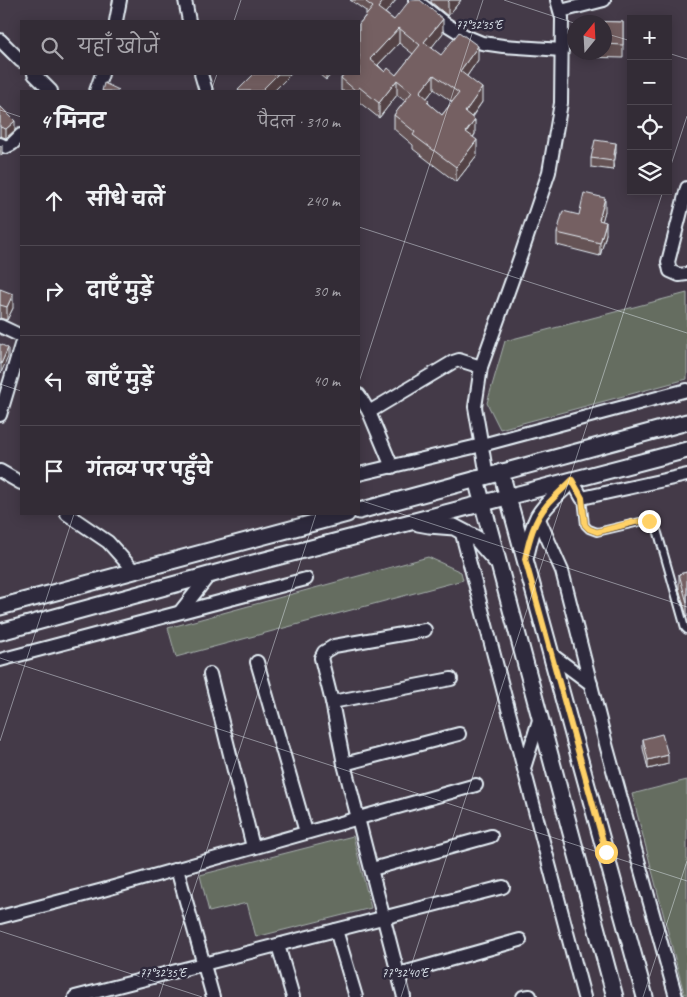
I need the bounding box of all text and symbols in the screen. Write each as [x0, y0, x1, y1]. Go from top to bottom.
north arrow [567, 15, 612, 60]
map controls [627, 15, 672, 195]
button: + [627, 15, 672, 60]
text: 77°32'35"E [456, 17, 504, 33]
search box [20, 20, 360, 75]
icon: search [38, 34, 66, 62]
text: यहाँ खोजें [78, 35, 159, 59]
button: − [627, 60, 672, 105]
button: locate [627, 105, 672, 150]
text: 4 मिनट [40, 108, 106, 134]
text: पैदल · 310 m [258, 112, 340, 132]
button: layers [627, 150, 672, 195]
icon: ahead [40, 187, 68, 215]
text: सीधे चलें [87, 188, 165, 212]
text: 240 m [306, 191, 340, 211]
icon: right [40, 277, 68, 305]
text: दाएँ मुड़ें [87, 278, 153, 302]
text: 30 m [313, 281, 340, 301]
icon: left [40, 367, 68, 395]
text: बाएँ मुड़ें [87, 368, 153, 392]
text: 40 m [313, 371, 340, 391]
icon: arrive [40, 457, 68, 485]
text: गंतव्य पर पहुँचे [87, 458, 212, 482]
route end [638, 510, 661, 533]
route start [595, 841, 618, 864]
text: 77°32'35"E [140, 965, 188, 981]
text: 77°32'40"E [382, 965, 430, 981]

